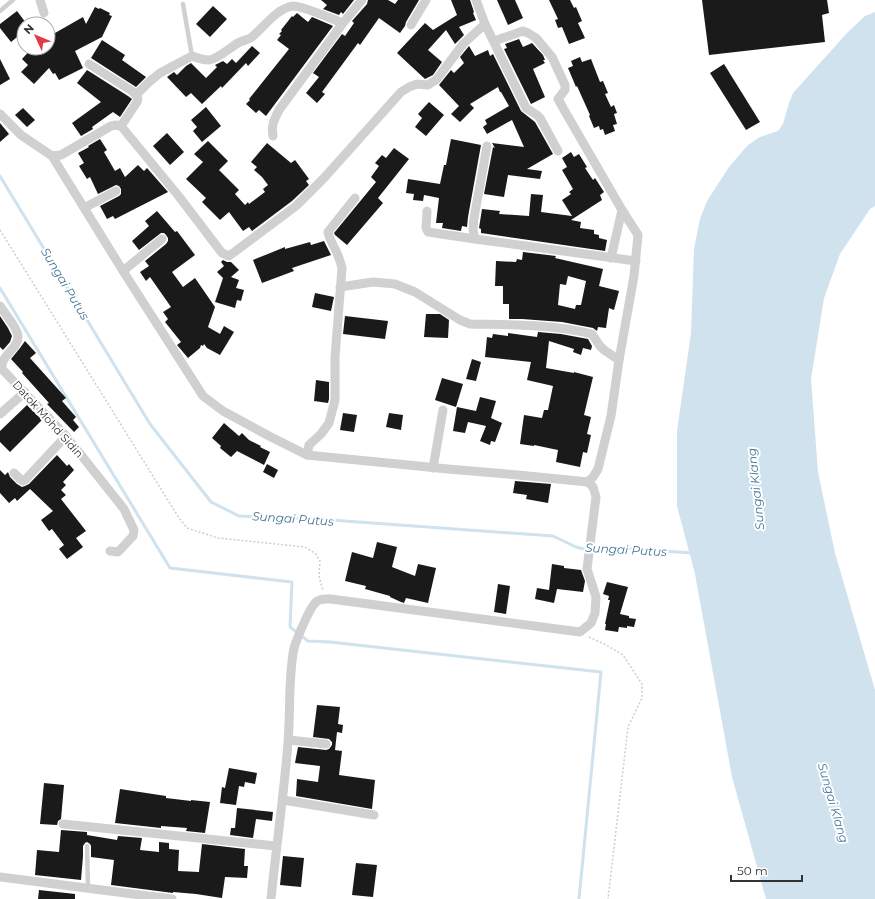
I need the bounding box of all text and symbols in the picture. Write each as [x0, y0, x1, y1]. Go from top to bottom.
north arrow [16, 16, 56, 56]
text: N [21, 21, 37, 37]
water label: Sungai Putus [38, 245, 93, 323]
street label: Datok Mohd Sidin [10, 378, 86, 460]
water label: Sungai Klang [744, 447, 767, 531]
water label: Sungai Putus [252, 508, 334, 529]
water label: Sungai Putus [585, 540, 667, 559]
water label: Sungai Klang [815, 761, 852, 845]
scale bar [731, 857, 802, 883]
text: 50 m [737, 863, 768, 878]

